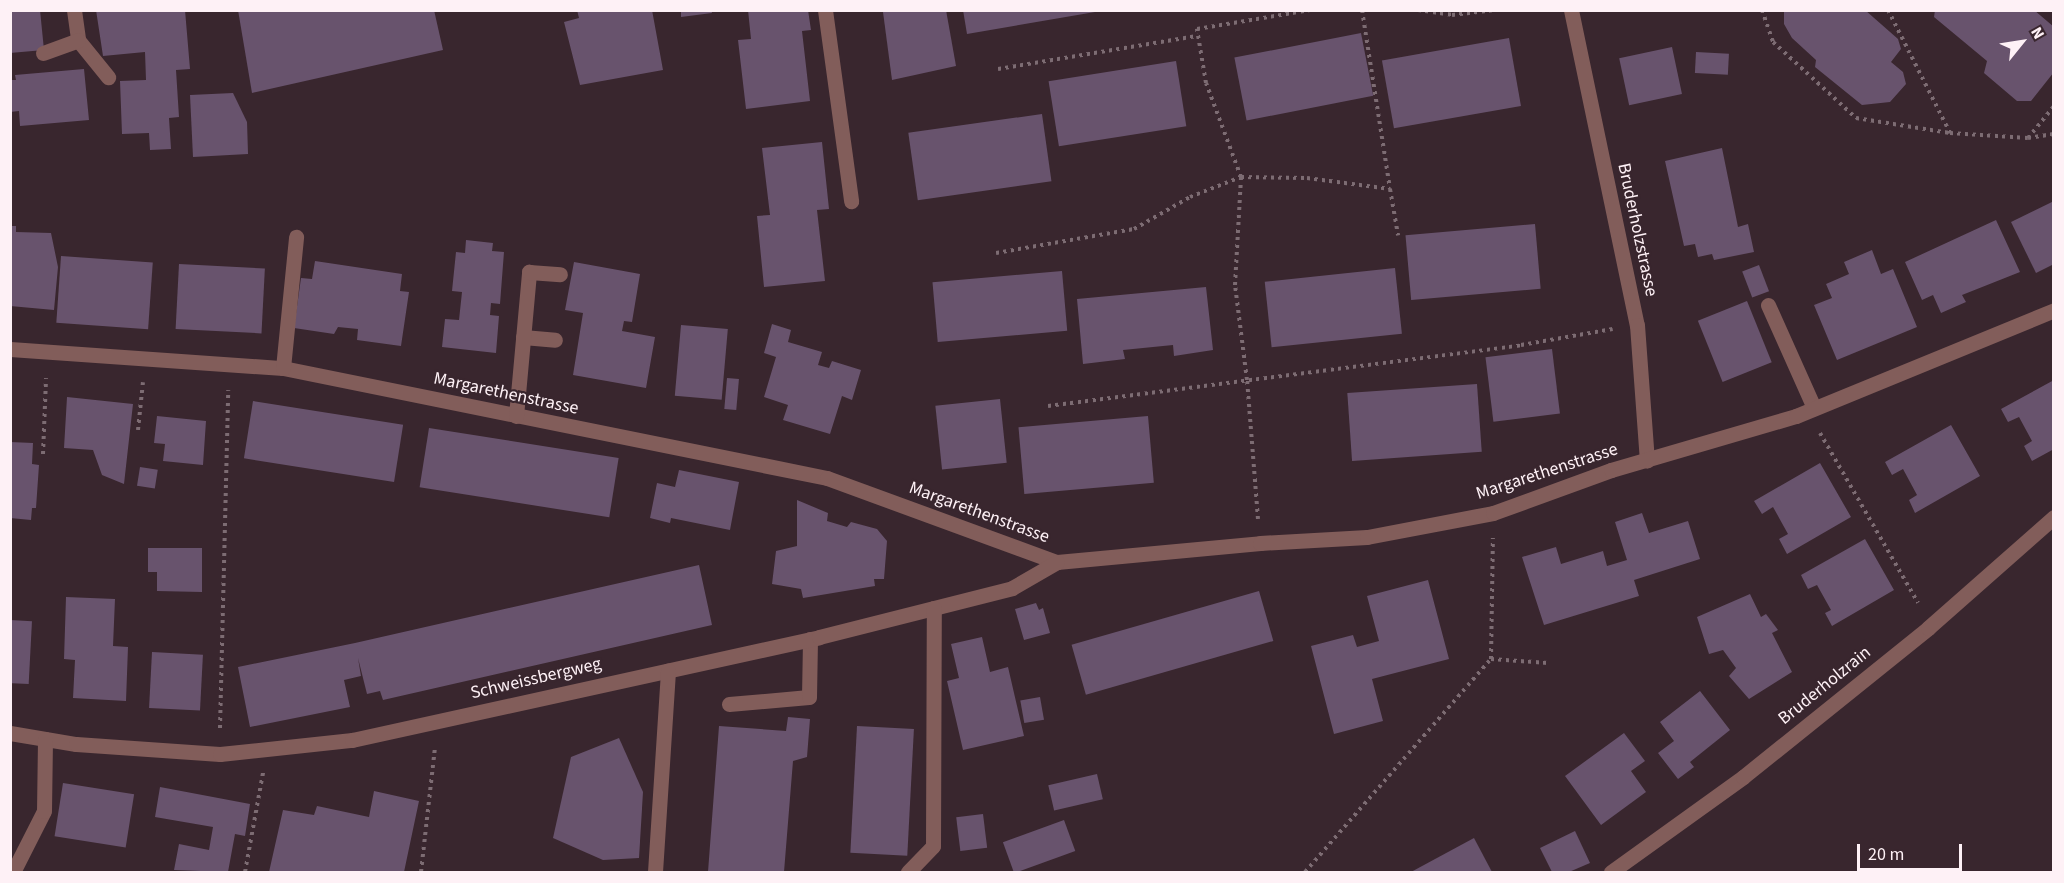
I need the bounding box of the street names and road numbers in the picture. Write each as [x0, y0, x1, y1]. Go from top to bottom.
street label: Bruderholzstrasse [1612, 161, 1662, 299]
street label: Margarethenstrasse [432, 368, 580, 420]
street label: Margarethenstrasse [1473, 439, 1621, 505]
street label: Margarethenstrasse [906, 478, 1052, 548]
street label: Bruderholzrain [1774, 642, 1876, 730]
street label: Schweissbergweg [468, 653, 604, 705]

